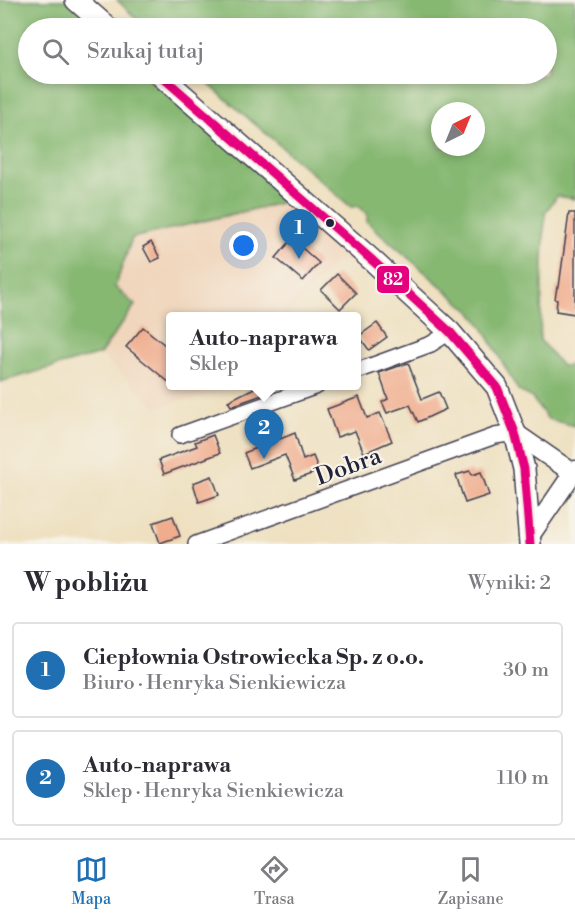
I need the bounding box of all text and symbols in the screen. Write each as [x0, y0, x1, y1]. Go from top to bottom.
search box [18, 18, 557, 84]
icon: search [39, 35, 72, 68]
text: Szukaj tutaj [87, 38, 204, 65]
north arrow [431, 102, 485, 156]
pin: 1 [280, 210, 318, 259]
unlabelled marker [324, 217, 336, 229]
your location [229, 231, 258, 260]
line badge: 82 [376, 265, 410, 294]
text: 82 [383, 270, 403, 290]
popup [166, 312, 361, 390]
text: Auto-naprawa [189, 325, 338, 352]
text: Sklep [189, 352, 239, 377]
pin: 2 [244, 410, 284, 459]
street label: Dobra [311, 441, 386, 493]
text: W pobliżu [24, 567, 148, 599]
text: Wyniki: 2 [468, 571, 551, 596]
text: Ciepłownia Ostrowiecka Sp. z o.o. [83, 644, 424, 671]
text: 1 [41, 658, 50, 683]
text: 30 m [503, 658, 549, 683]
text: Biuro · Henryka Sienkiewicza [83, 671, 346, 696]
text: Auto-naprawa [83, 752, 231, 779]
text: 2 [39, 766, 52, 791]
text: 110 m [497, 766, 549, 791]
text: Sklep · Henryka Sienkiewicza [83, 779, 344, 804]
tab: Mapa [72, 853, 111, 909]
tab: Trasa [254, 853, 295, 909]
tab: Zapisane [438, 853, 503, 909]

